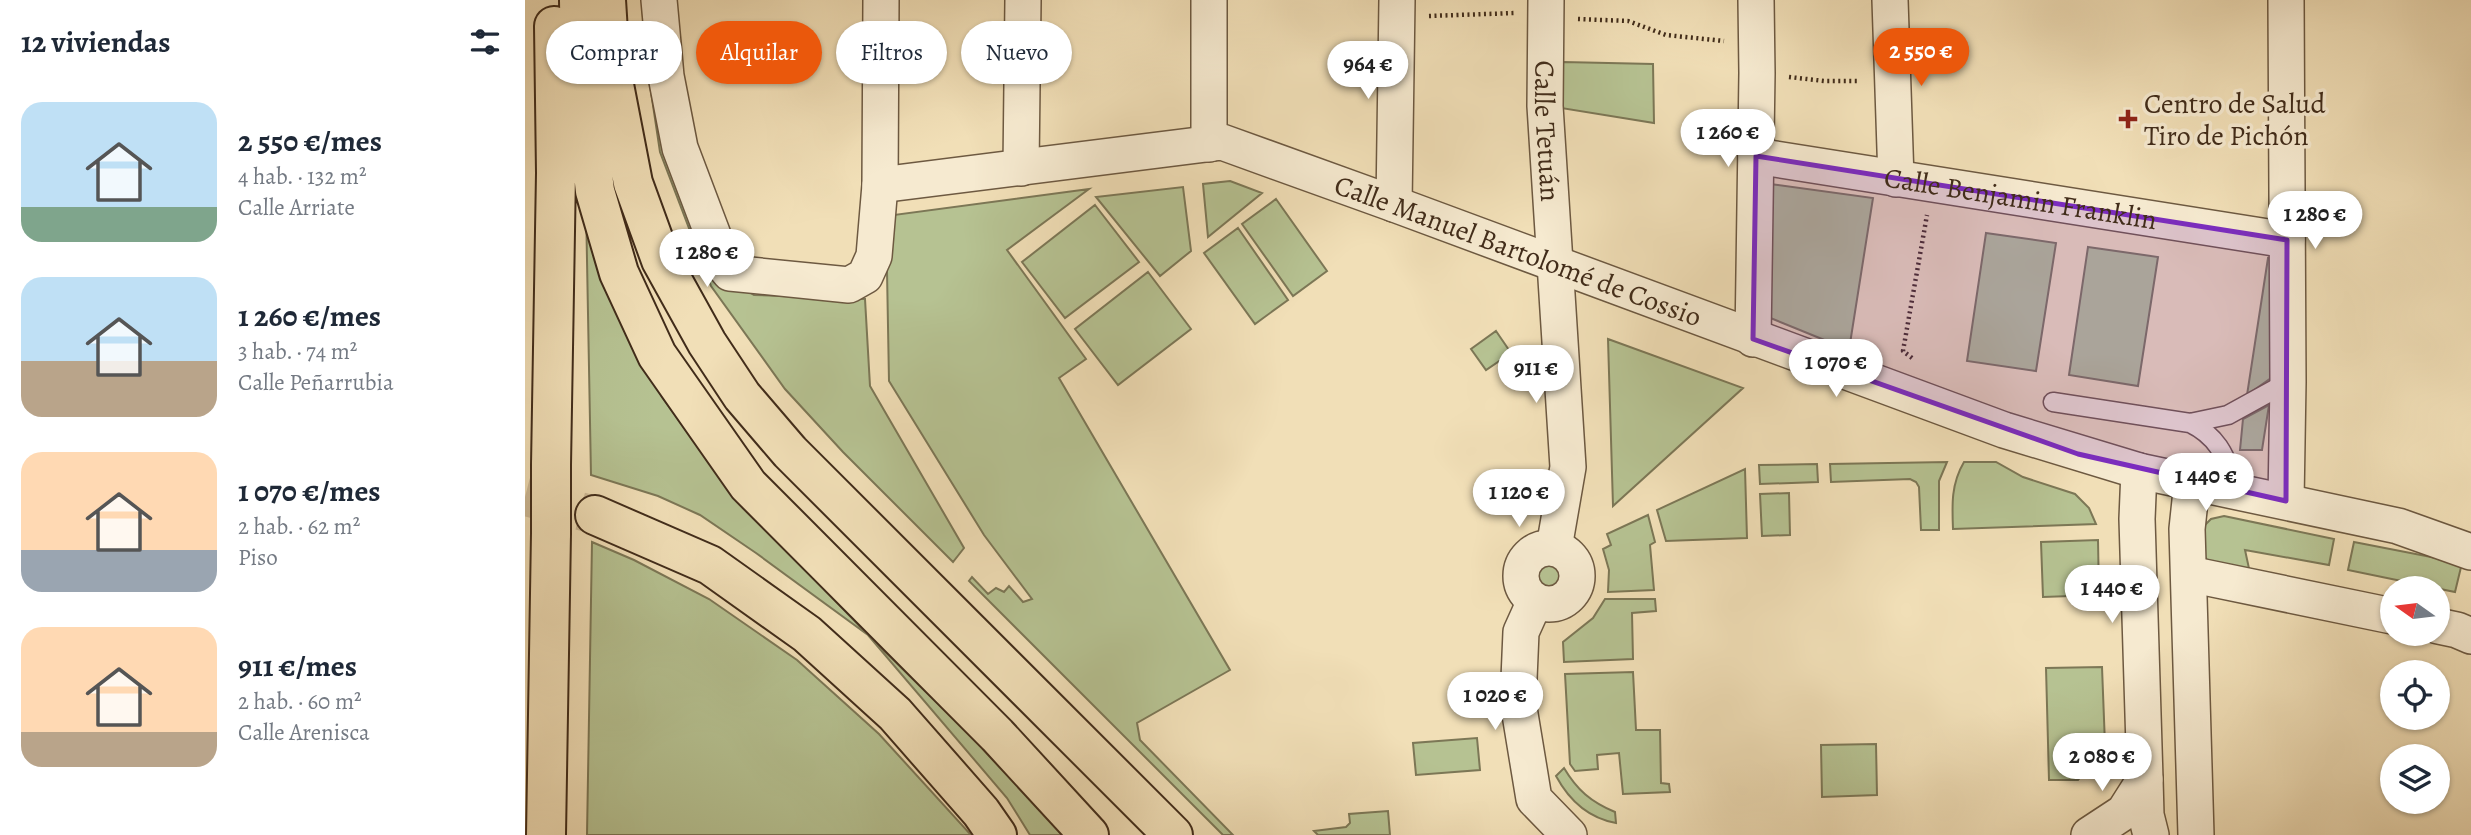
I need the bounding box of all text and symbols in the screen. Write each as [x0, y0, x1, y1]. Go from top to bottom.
chip: Comprar [546, 21, 682, 84]
chip: Alquilar [696, 21, 822, 84]
chip: Filtros [836, 21, 947, 84]
chip: Nuevo [961, 21, 1072, 84]
text: 12 viviendas [21, 22, 171, 62]
icon: filters [466, 23, 504, 61]
pin: 2 550 € [1856, 28, 1986, 88]
text: 2 550 € [1889, 35, 1953, 66]
pin: 964 € [1319, 42, 1417, 101]
text: 964 € [1343, 48, 1393, 79]
street label: Calle Tetuán [1525, 60, 1569, 203]
place label: Centro de Salud Tiro de Pichón [2144, 85, 2326, 155]
marker: Centro de Salud Tiro de Pichón [2118, 109, 2138, 129]
pin: 1 260 € [1663, 110, 1793, 169]
text: 1 260 € [1697, 116, 1759, 147]
text: 2 550 €/mes [238, 121, 382, 161]
icon: home [77, 130, 161, 214]
street label: Calle Benjamin Franklin [1881, 159, 2160, 239]
text: 4 hab. · 132 m² [238, 161, 367, 192]
street label: Calle Manuel Bartolomé de Cossio [1329, 166, 1707, 336]
pin: 1 280 € [2250, 191, 2380, 251]
text: Calle Arriate [238, 192, 355, 223]
text: 1 280 € [2283, 198, 2347, 229]
pin: 1 280 € [642, 230, 772, 289]
text: 1 280 € [675, 236, 739, 267]
text: 1 260 €/mes [238, 296, 381, 336]
icon: home [77, 305, 161, 389]
text: 3 hab. · 74 m² [238, 336, 357, 367]
pin: 1 070 € [1771, 340, 1901, 399]
pin: 911 € [1487, 346, 1585, 405]
text: 1 070 € [1805, 346, 1867, 377]
text: 911 € [1514, 352, 1558, 383]
text: Calle Peñarrubia [238, 367, 394, 398]
pin: 1 440 € [2141, 454, 2271, 513]
text: 1 440 € [2175, 460, 2237, 491]
pin: 1 120 € [1454, 470, 1584, 529]
text: 1 070 €/mes [238, 471, 381, 511]
text: 1 120 € [1489, 476, 1549, 507]
icon: home [77, 480, 161, 564]
text: 2 hab. · 62 m² [238, 511, 360, 542]
text: Piso [238, 542, 278, 573]
pin: 1 440 € [2047, 566, 2177, 625]
text: 1 440 € [2081, 572, 2143, 603]
north arrow [2380, 576, 2450, 646]
map controls [2380, 576, 2450, 814]
text: 911 €/mes [238, 646, 357, 686]
icon: home [77, 655, 161, 739]
button: locate [2380, 660, 2450, 730]
pin: 1 020 € [1430, 672, 1560, 732]
text: 1 020 € [1463, 679, 1527, 710]
text: 2 hab. · 60 m² [238, 686, 362, 717]
text: Calle Arenisca [238, 717, 370, 748]
pin: 2 080 € [2037, 734, 2167, 793]
text: 2 080 € [2069, 740, 2135, 771]
button: layers [2380, 744, 2450, 814]

